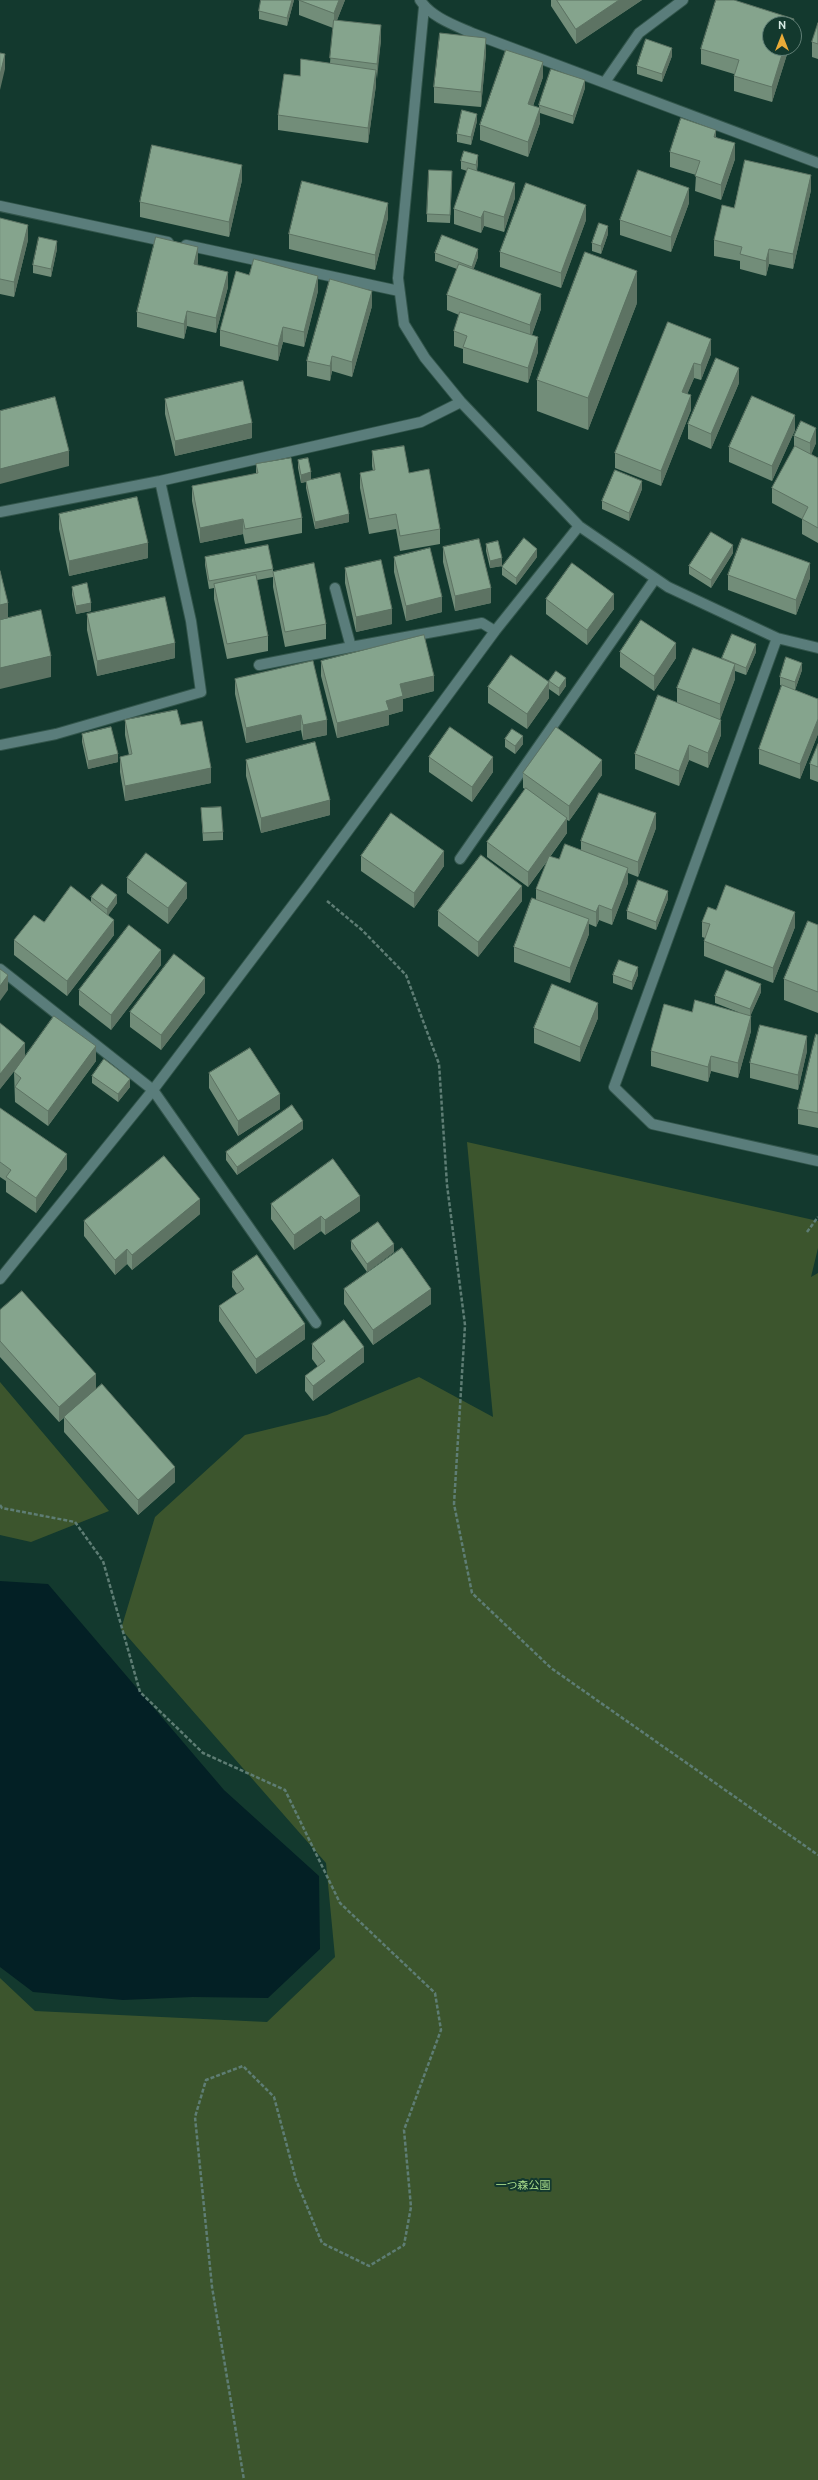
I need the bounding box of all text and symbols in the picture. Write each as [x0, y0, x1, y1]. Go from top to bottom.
north arrow [762, 16, 802, 56]
text: N [778, 19, 786, 31]
park label: 一つ森公園 [496, 2178, 550, 2192]

